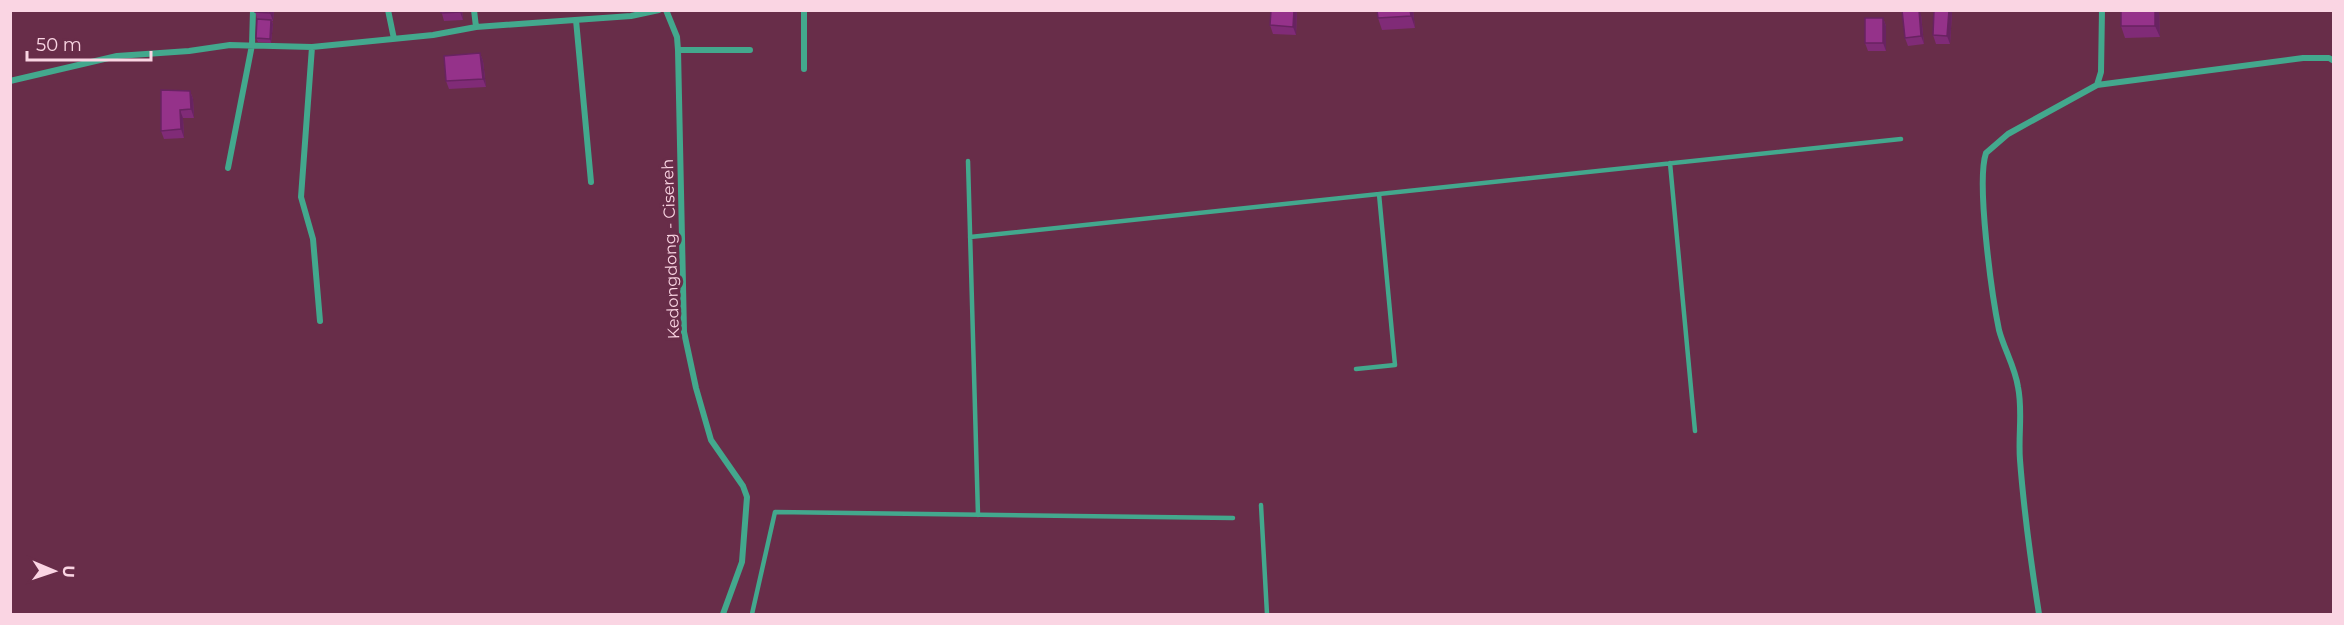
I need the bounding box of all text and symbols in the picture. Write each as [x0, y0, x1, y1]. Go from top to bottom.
scale bar [27, 24, 152, 62]
text: 50 m [36, 34, 82, 56]
street label: Kedongdong - Cisereh [658, 159, 683, 339]
north arrow [24, 541, 84, 601]
text: U [59, 565, 78, 578]

